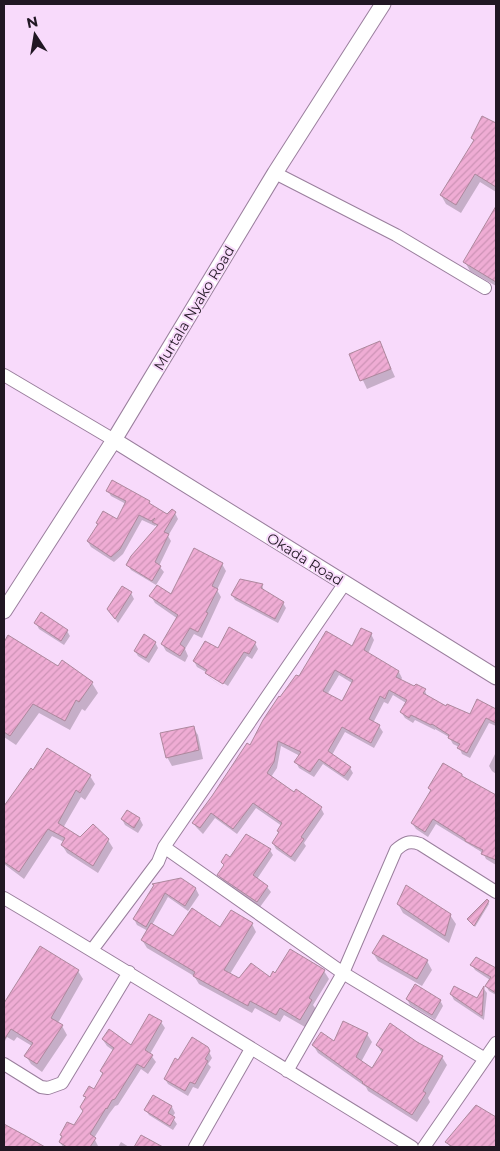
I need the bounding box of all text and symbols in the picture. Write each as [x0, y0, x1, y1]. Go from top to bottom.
north arrow [10, 10, 60, 60]
text: N [25, 12, 40, 32]
street label: Murtala Nyako Road [150, 242, 238, 374]
street label: Okada Road [264, 529, 346, 589]

